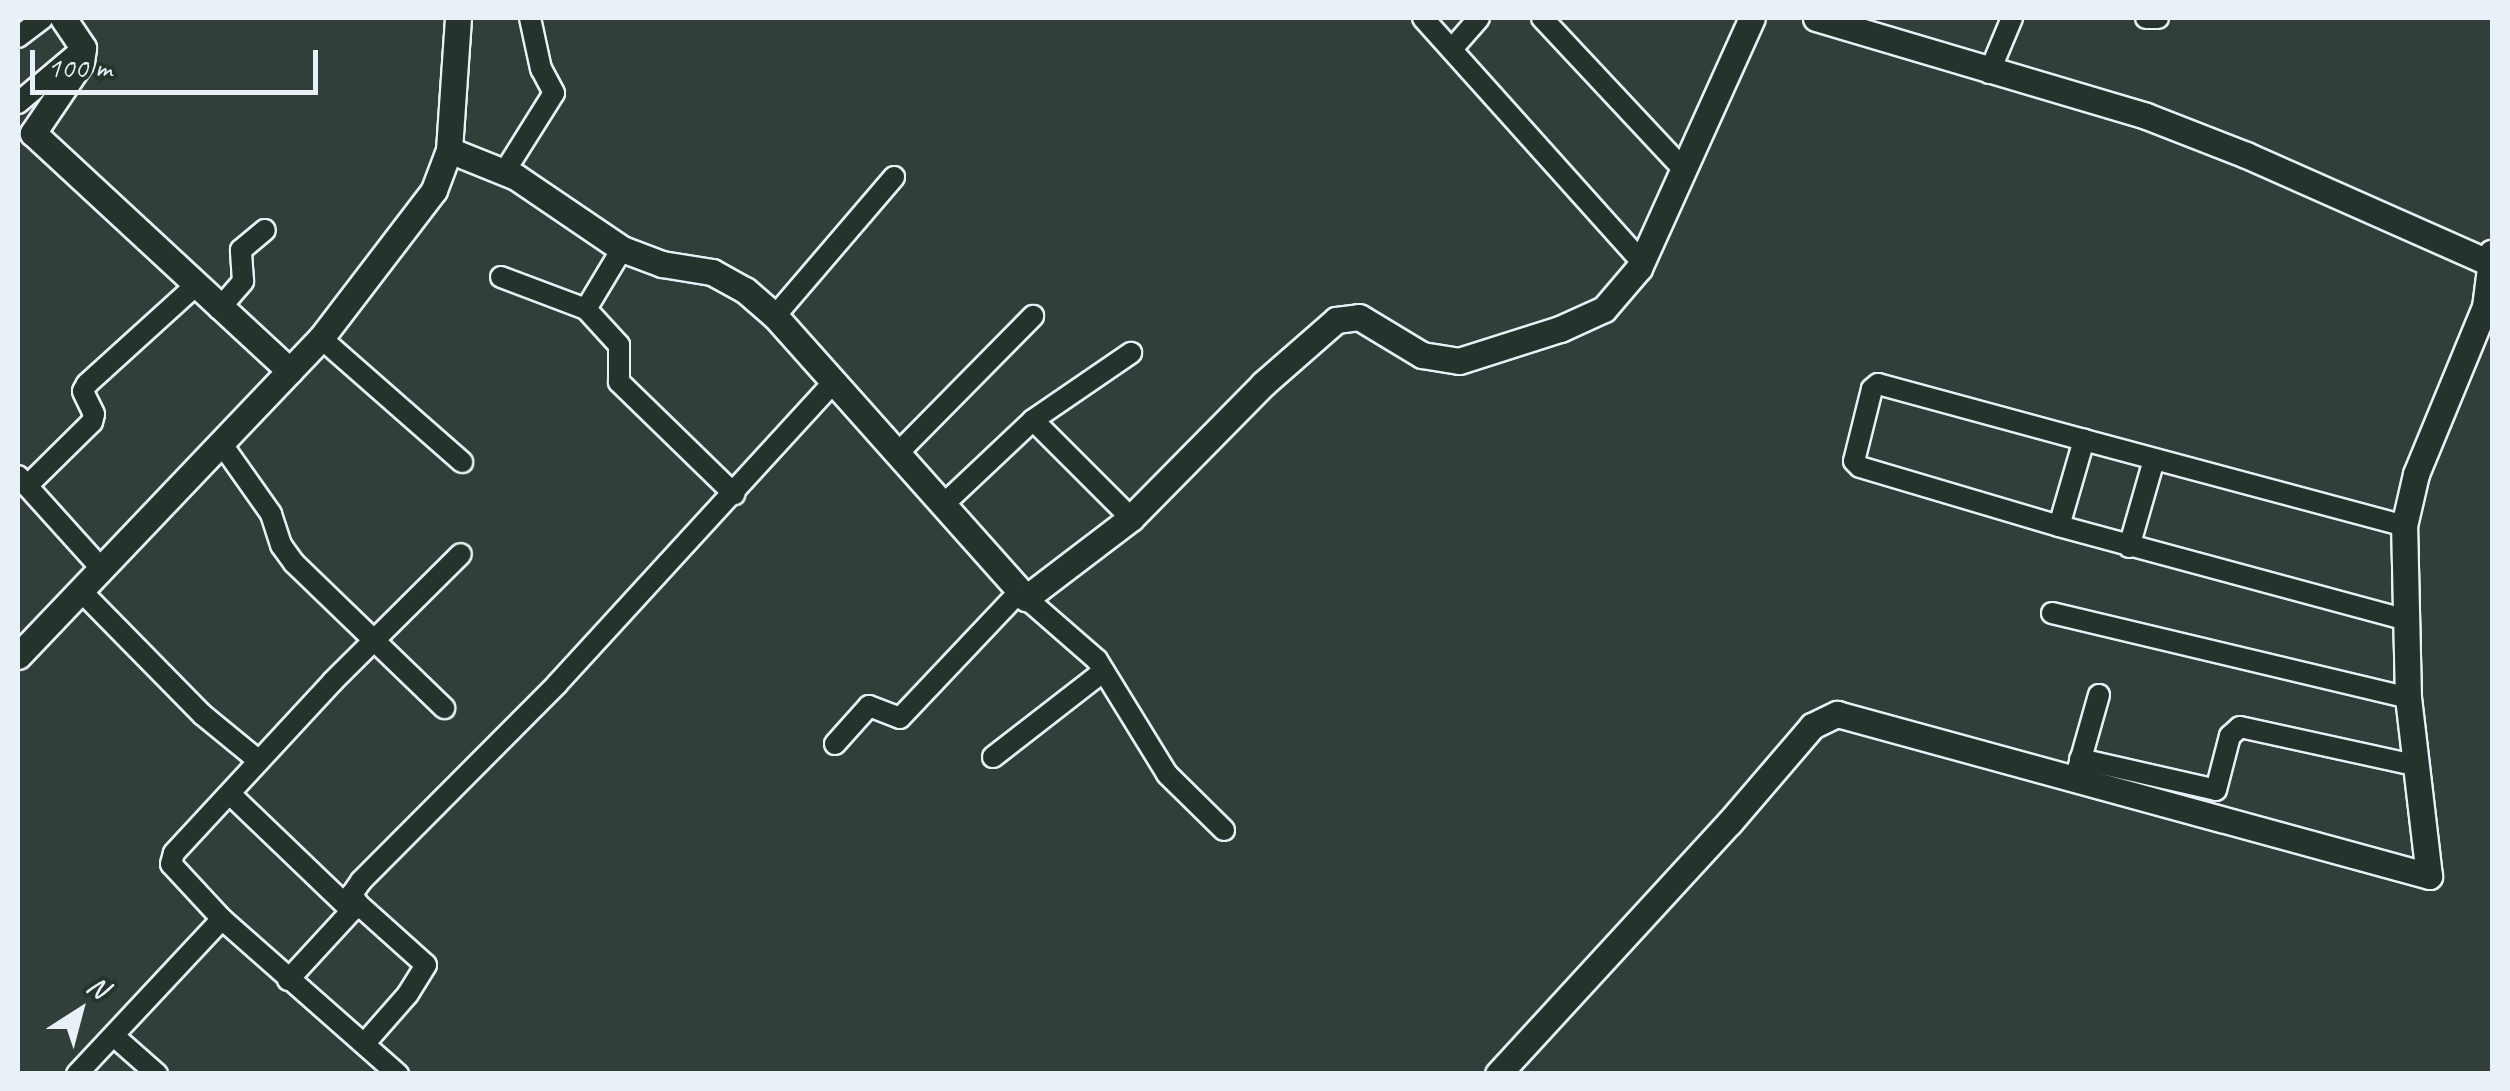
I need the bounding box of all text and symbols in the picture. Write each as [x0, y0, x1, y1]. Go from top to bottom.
scale bar [35, 30, 322, 92]
text: 100 m [47, 48, 112, 86]
north arrow [30, 961, 130, 1061]
text: N [81, 967, 115, 1006]

